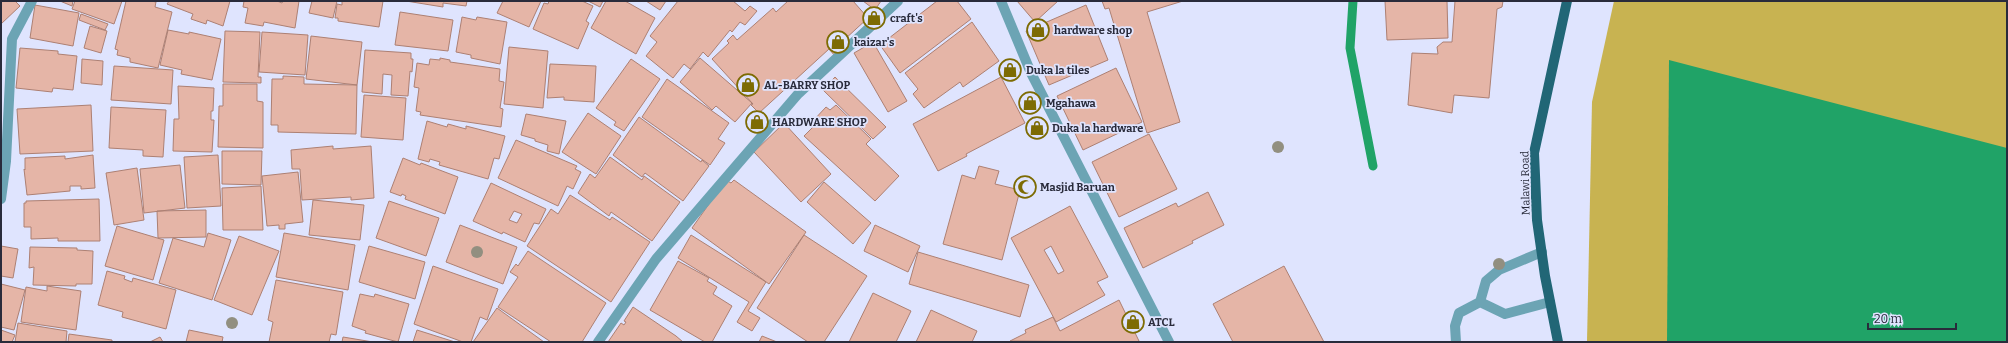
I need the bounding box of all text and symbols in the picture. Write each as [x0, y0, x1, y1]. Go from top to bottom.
shop icon: craft's [861, 5, 887, 31]
place label: craft's [890, 12, 923, 25]
shop icon: hardware shop [1025, 17, 1051, 43]
place label: hardware shop [1054, 24, 1132, 37]
shop icon: kaizar's [825, 29, 851, 55]
place label: kaizar's [854, 36, 895, 49]
shop icon: Duka la tiles [997, 57, 1023, 83]
place label: Duka la tiles [1026, 64, 1090, 77]
shop icon: AL-BARRY SHOP [735, 72, 761, 98]
place label: AL-BARRY SHOP [764, 79, 850, 92]
shop icon: Mgahawa [1017, 90, 1043, 116]
place label: Mgahawa [1046, 97, 1097, 110]
shop icon: HARDWARE SHOP [744, 109, 770, 135]
shop icon: Duka la hardware [1024, 115, 1050, 141]
place label: HARDWARE SHOP [772, 116, 867, 129]
place label: Duka la hardware [1052, 122, 1143, 135]
street label: Malawi Road [1518, 150, 1533, 215]
mosque icon: Masjid Baruan [1012, 174, 1038, 200]
place label: Masjid Baruan [1040, 181, 1115, 194]
scale bar [1868, 305, 1956, 331]
shop icon: ATCL [1120, 309, 1146, 335]
text: 20 m [1874, 312, 1903, 326]
place label: ATCL [1148, 316, 1175, 329]

